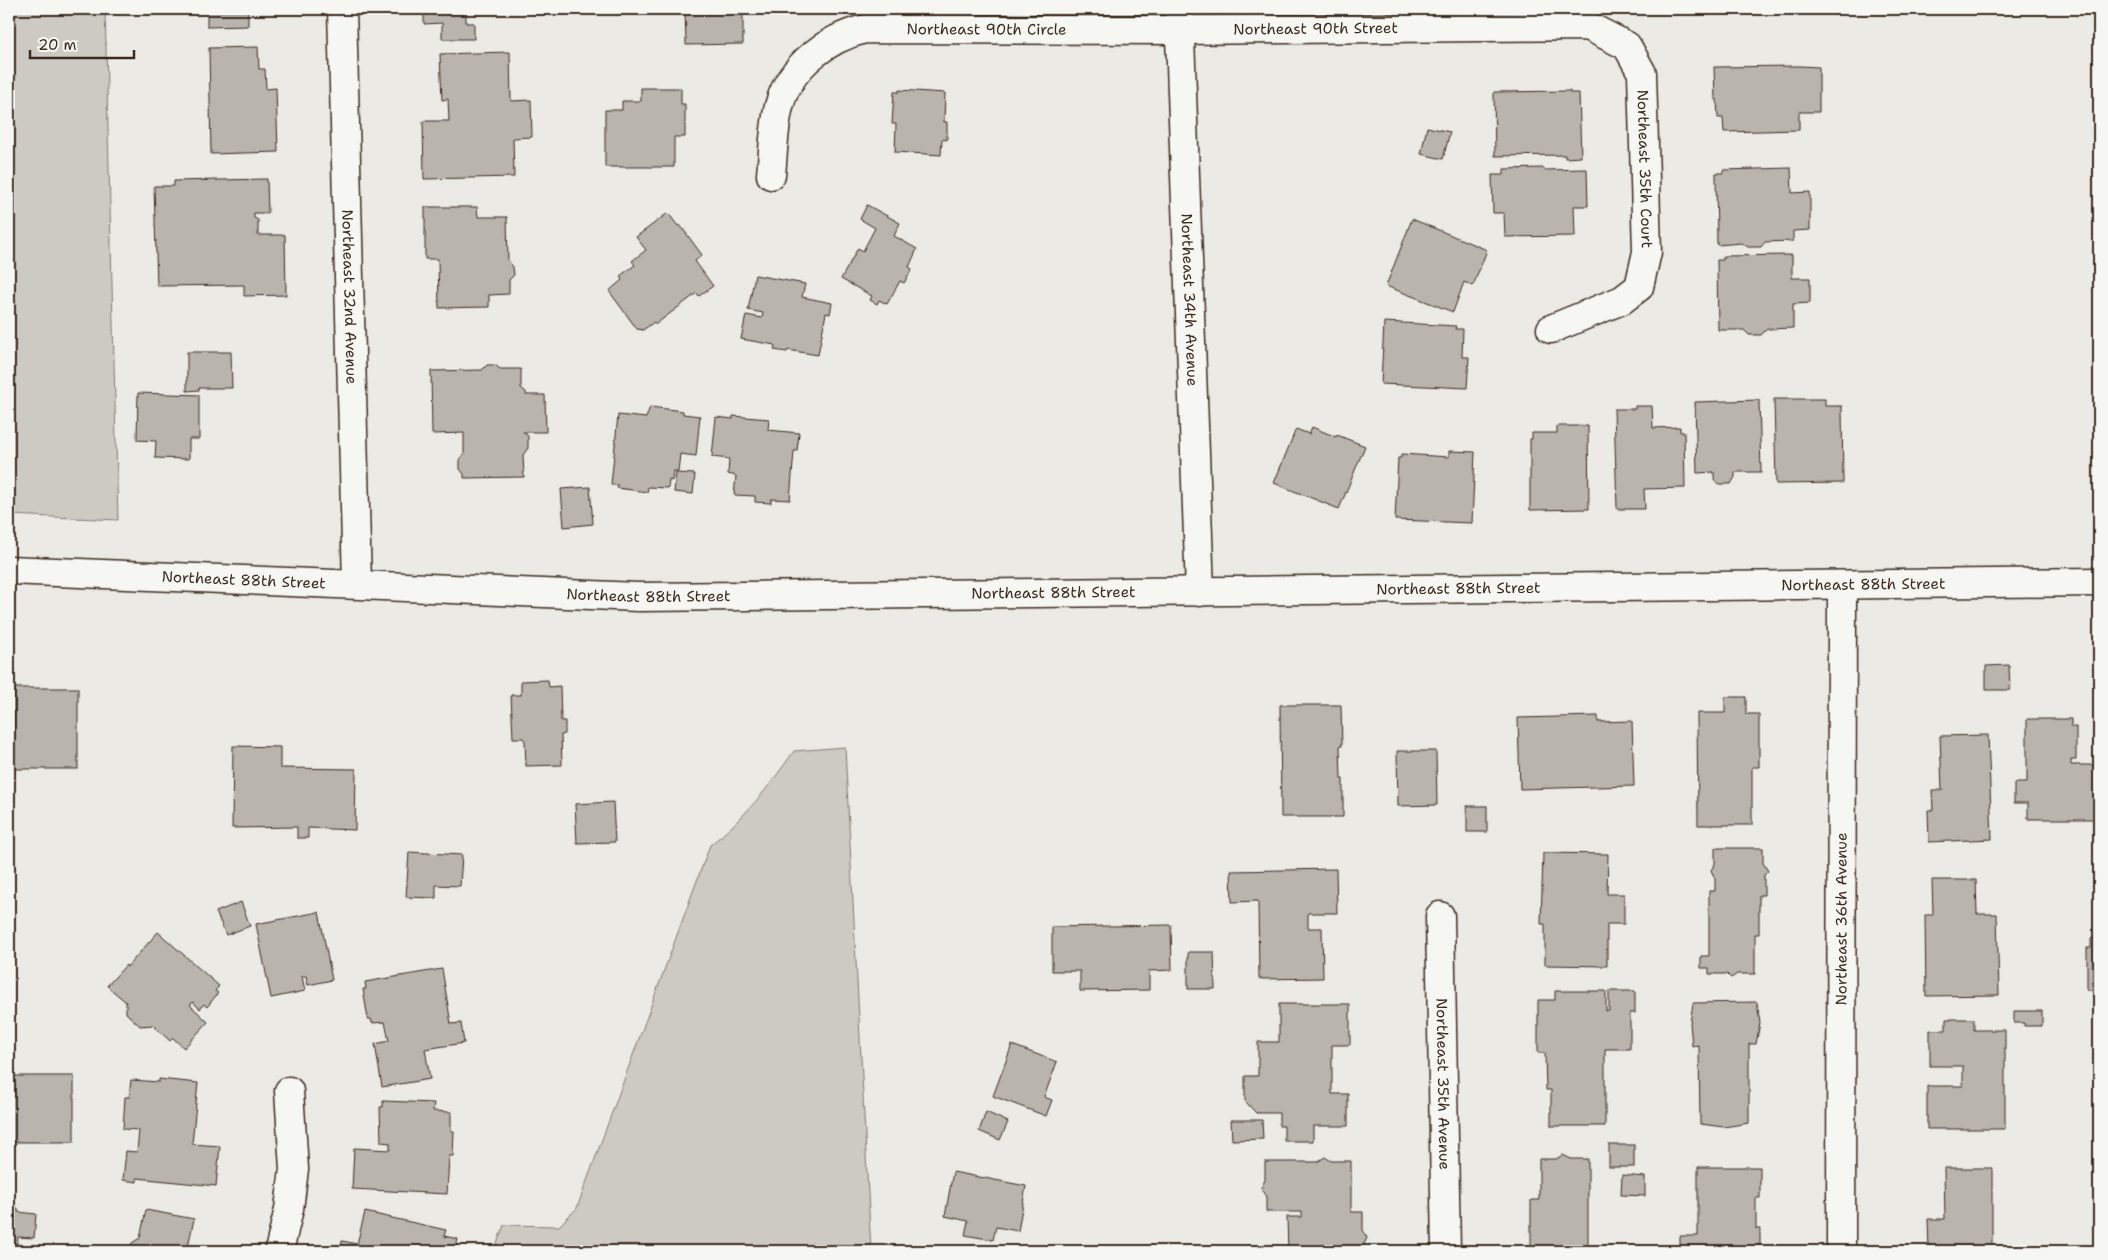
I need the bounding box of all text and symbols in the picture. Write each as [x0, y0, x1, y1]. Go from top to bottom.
street label: Northeast 90th Street [1233, 18, 1398, 39]
street label: Northeast 90th Circle [907, 19, 1067, 40]
scale bar [30, 28, 134, 60]
text: 20 m [38, 35, 77, 55]
street label: Northeast 35th Court [1632, 89, 1657, 248]
street label: Northeast 32nd Avenue [337, 209, 362, 385]
street label: Northeast 34th Avenue [1176, 213, 1203, 387]
street label: Northeast 88th Street [161, 567, 326, 594]
street label: Northeast 88th Street [1781, 574, 1946, 595]
street label: Northeast 88th Street [1376, 578, 1541, 599]
street label: Northeast 88th Street [971, 582, 1136, 604]
street label: Northeast 88th Street [566, 584, 731, 607]
street label: Northeast 36th Avenue [1831, 833, 1852, 1005]
street label: Northeast 35th Avenue [1431, 998, 1455, 1170]

